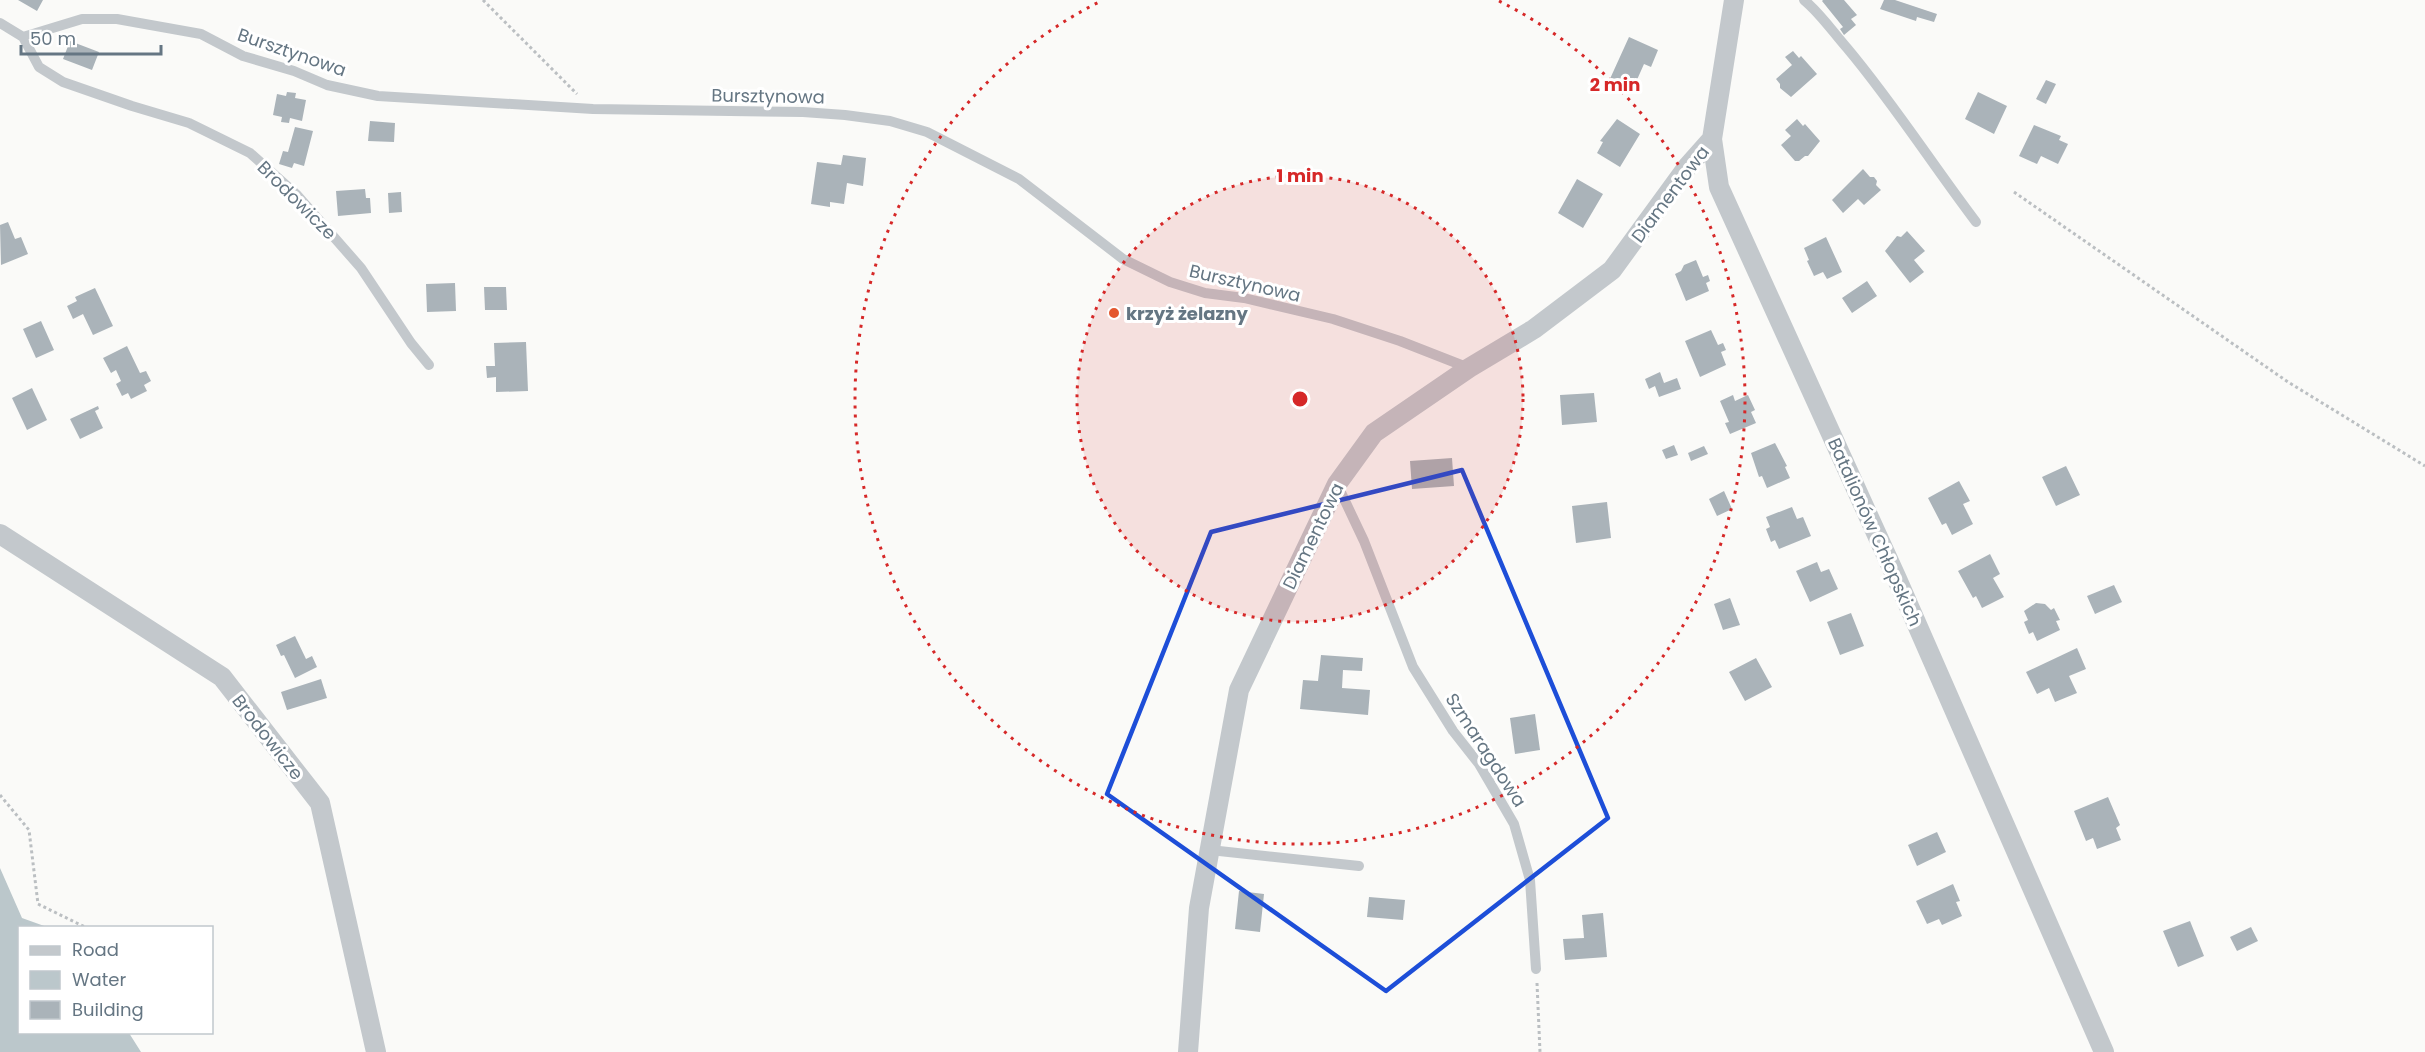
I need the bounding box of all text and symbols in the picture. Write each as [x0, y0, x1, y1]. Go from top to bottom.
scale bar [21, 18, 160, 56]
street label: Bursztynowa [234, 22, 350, 82]
text: 50 m [30, 26, 76, 51]
text: 2 min [1590, 72, 1640, 97]
street label: Bursztynowa [711, 83, 825, 109]
street label: Diamentowa [1625, 140, 1715, 248]
street label: Brodowicze [252, 155, 342, 245]
text: 1 min [1276, 163, 1324, 188]
street label: Bursztynowa [1187, 258, 1303, 308]
place label: krzyż żelazny [1126, 301, 1248, 326]
marker: krzyż żelazny [1107, 306, 1121, 320]
centre of rings [1290, 389, 1310, 409]
street label: Batalionów Chłopskich [1822, 434, 1928, 630]
street label: Diamentowa [1276, 479, 1350, 593]
street label: Szmaragdowa [1440, 688, 1532, 812]
street label: Brodowicze [227, 689, 309, 785]
legend [18, 926, 213, 1034]
text: Road [72, 937, 119, 962]
text: Water [72, 967, 126, 992]
text: Building [72, 997, 144, 1022]

